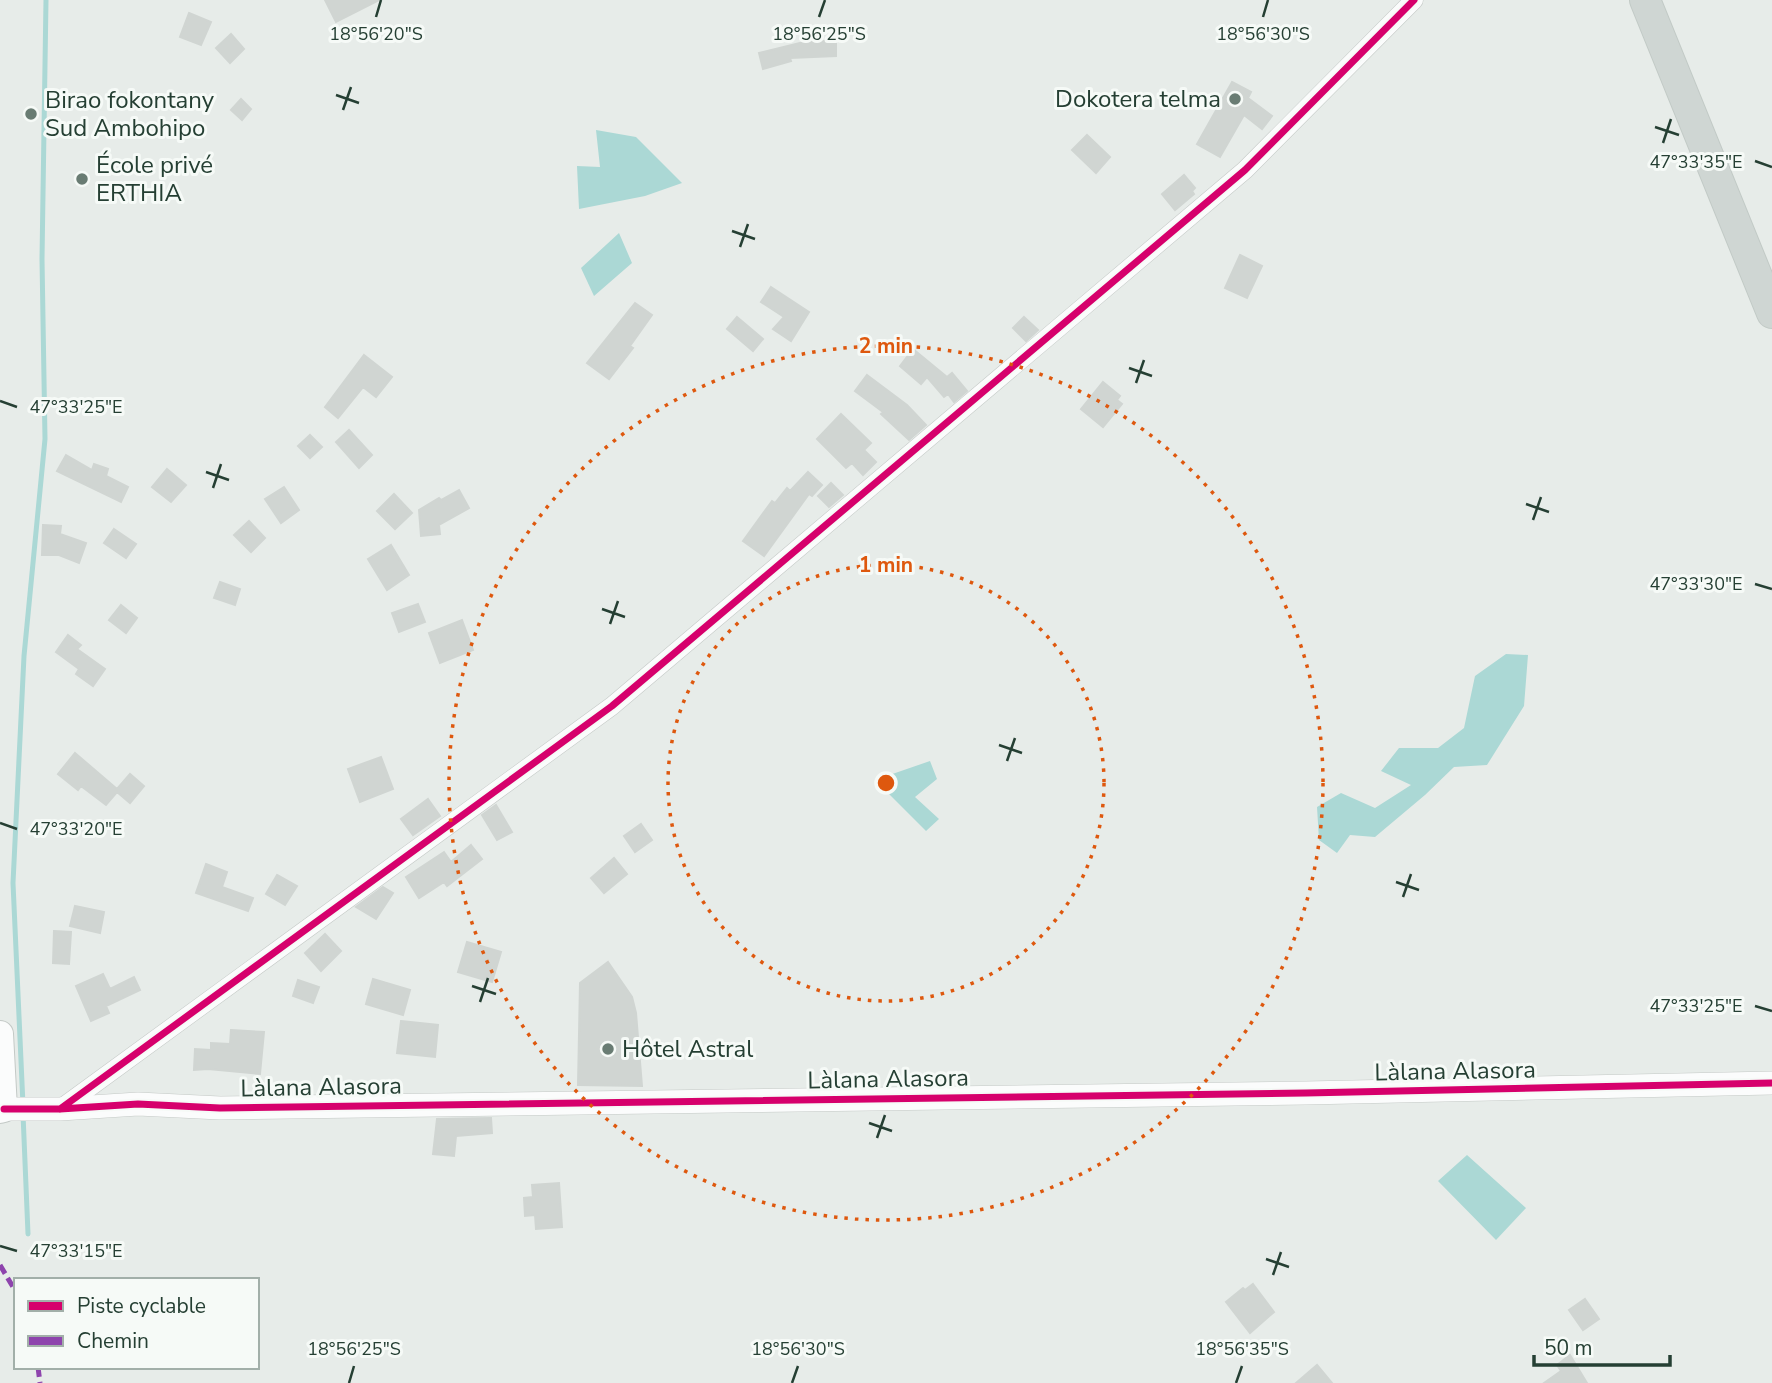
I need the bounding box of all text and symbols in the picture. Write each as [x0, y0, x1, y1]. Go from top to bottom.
text: 18°56'20"S [329, 22, 423, 46]
text: 18°56'25"S [772, 22, 866, 46]
text: 18°56'30"S [1216, 22, 1310, 46]
place label: Dokotera telma [1055, 83, 1221, 115]
place label: Birao fokontany Sud Ambohipo [45, 84, 215, 144]
marker: Dokotera telma [1227, 91, 1243, 107]
marker: Birao fokontany Sud Ambohipo [23, 106, 39, 122]
place label: École privé ERTHIA [96, 149, 213, 209]
text: 47°33'35"E [1650, 150, 1743, 174]
marker: École privé ERTHIA [74, 171, 90, 187]
text: 2 min [859, 332, 913, 360]
text: 47°33'25"E [30, 395, 123, 419]
text: 1 min [859, 551, 913, 579]
text: 47°33'30"E [1650, 572, 1743, 596]
centre of rings [874, 771, 898, 795]
text: 47°33'20"E [30, 817, 123, 841]
text: 47°33'25"E [1650, 994, 1743, 1018]
place label: Hôtel Astral [622, 1033, 753, 1065]
marker: Hôtel Astral [600, 1041, 616, 1057]
street label: Làlana Alasora [1374, 1054, 1536, 1088]
street label: Làlana Alasora [807, 1062, 969, 1096]
street label: Làlana Alasora [240, 1070, 402, 1104]
text: 47°33'15"E [30, 1239, 123, 1263]
legend [14, 1278, 259, 1369]
text: Piste cyclable [77, 1292, 206, 1320]
scale bar [1534, 1324, 1670, 1368]
text: Chemin [77, 1327, 149, 1355]
text: 50 m [1544, 1334, 1593, 1362]
text: 18°56'25"S [307, 1337, 401, 1361]
text: 18°56'30"S [751, 1337, 845, 1361]
text: 18°56'35"S [1195, 1337, 1289, 1361]

